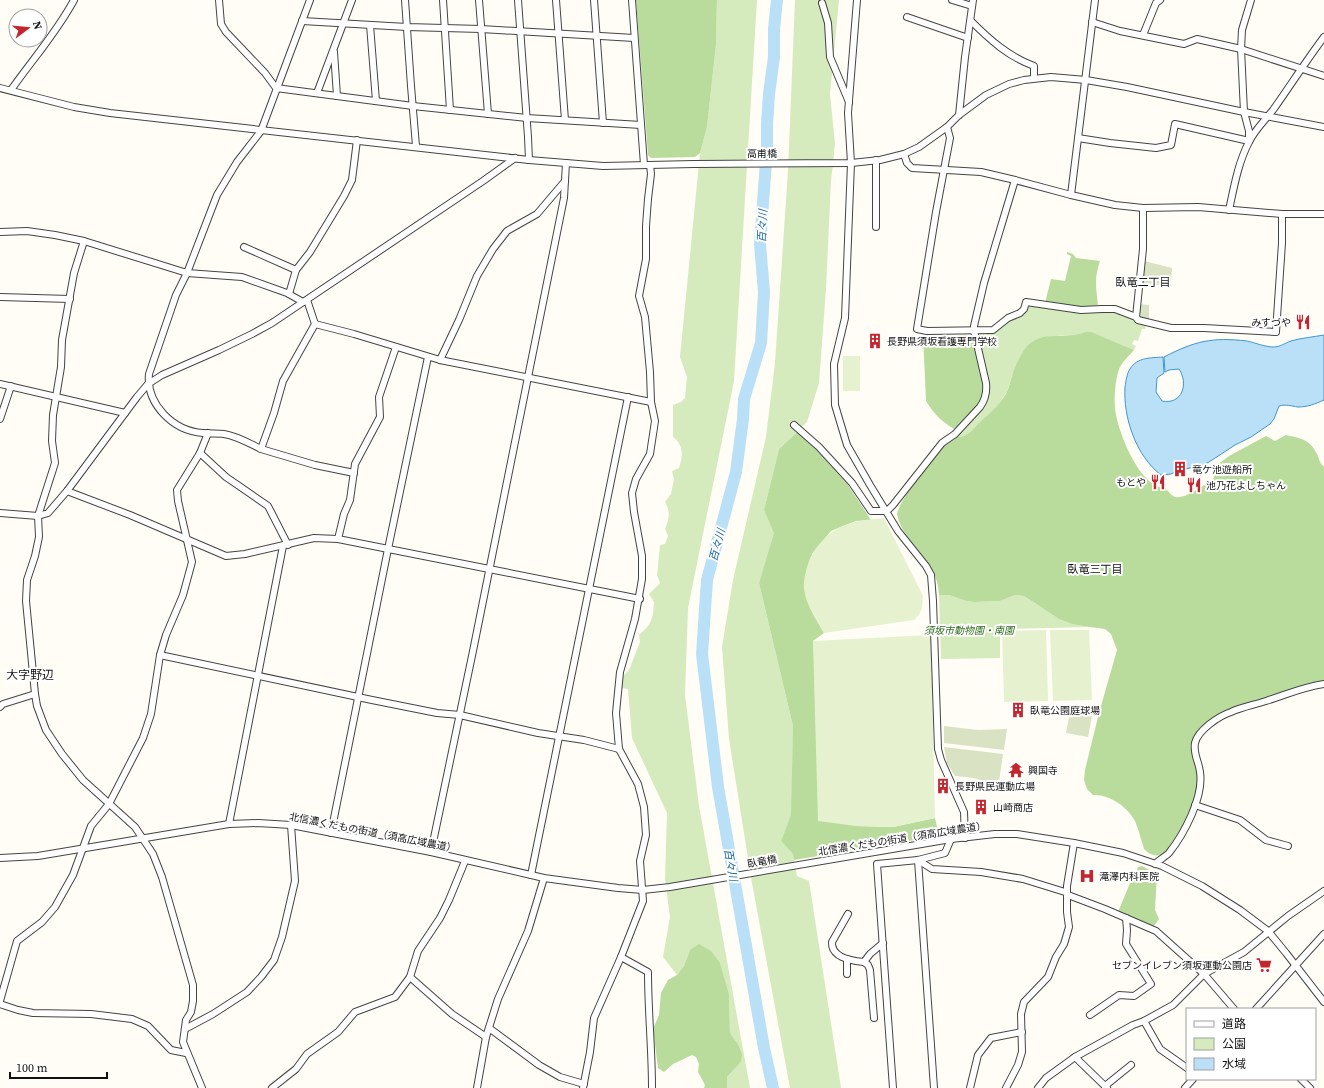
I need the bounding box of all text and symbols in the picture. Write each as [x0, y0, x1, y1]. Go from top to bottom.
north arrow [8, 8, 48, 48]
text: N [29, 19, 45, 31]
street label: 高甫橋 [747, 147, 777, 160]
water label: 百々川 [754, 208, 771, 243]
district label: 臥竜二丁目 [1116, 275, 1171, 290]
restaurant icon: みすづや [1294, 313, 1312, 331]
place label: みすづや [1251, 316, 1291, 329]
building icon: 長野県須坂看護専門学校 [866, 332, 884, 350]
place label: 長野県須坂看護専門学校 [887, 335, 997, 348]
building icon: 竜ケ池遊船所 [1171, 460, 1189, 478]
place label: 竜ケ池遊船所 [1192, 463, 1252, 476]
restaurant icon: もとや [1149, 473, 1167, 491]
place label: もとや [1116, 476, 1146, 489]
restaurant icon: 池乃花よしちゃん [1185, 476, 1203, 494]
place label: 池乃花よしちゃん [1206, 479, 1286, 492]
water label: 百々川 [706, 526, 729, 563]
district label: 臥竜三丁目 [1068, 562, 1123, 577]
park label: 須坂市動物園・南園 [924, 624, 1016, 637]
district label: 大字野辺 [6, 667, 54, 683]
building icon: 臥竜公園庭球場 [1009, 701, 1027, 719]
place label: 臥竜公園庭球場 [1030, 704, 1100, 717]
temple icon: 興国寺 [1007, 761, 1025, 779]
place label: 興国寺 [1028, 764, 1058, 777]
building icon: 長野県民運動広場 [934, 777, 952, 795]
place label: 長野県民運動広場 [955, 780, 1035, 793]
building icon: 山崎商店 [972, 798, 990, 816]
place label: 山崎商店 [993, 801, 1033, 814]
street label: 北信濃くだもの街道（須高広域農道） [288, 810, 458, 855]
street label: 北信濃くだもの街道（須高広域農道） [817, 819, 987, 858]
water label: 百々川 [720, 848, 741, 884]
street label: 臥竜橋 [746, 852, 778, 870]
hospital icon: 滝澤内科医院 [1078, 867, 1096, 885]
place label: 滝澤内科医院 [1099, 870, 1159, 883]
supermarket icon: セブンイレブン須坂運動公園店 [1255, 956, 1273, 974]
place label: セブンイレブン須坂運動公園店 [1112, 959, 1252, 972]
legend [1186, 1008, 1316, 1080]
text: 道路 [1222, 1016, 1246, 1032]
text: 公園 [1222, 1036, 1246, 1052]
scale bar [10, 1054, 107, 1080]
text: 水域 [1222, 1056, 1246, 1072]
text: 100 m [16, 1060, 48, 1076]

